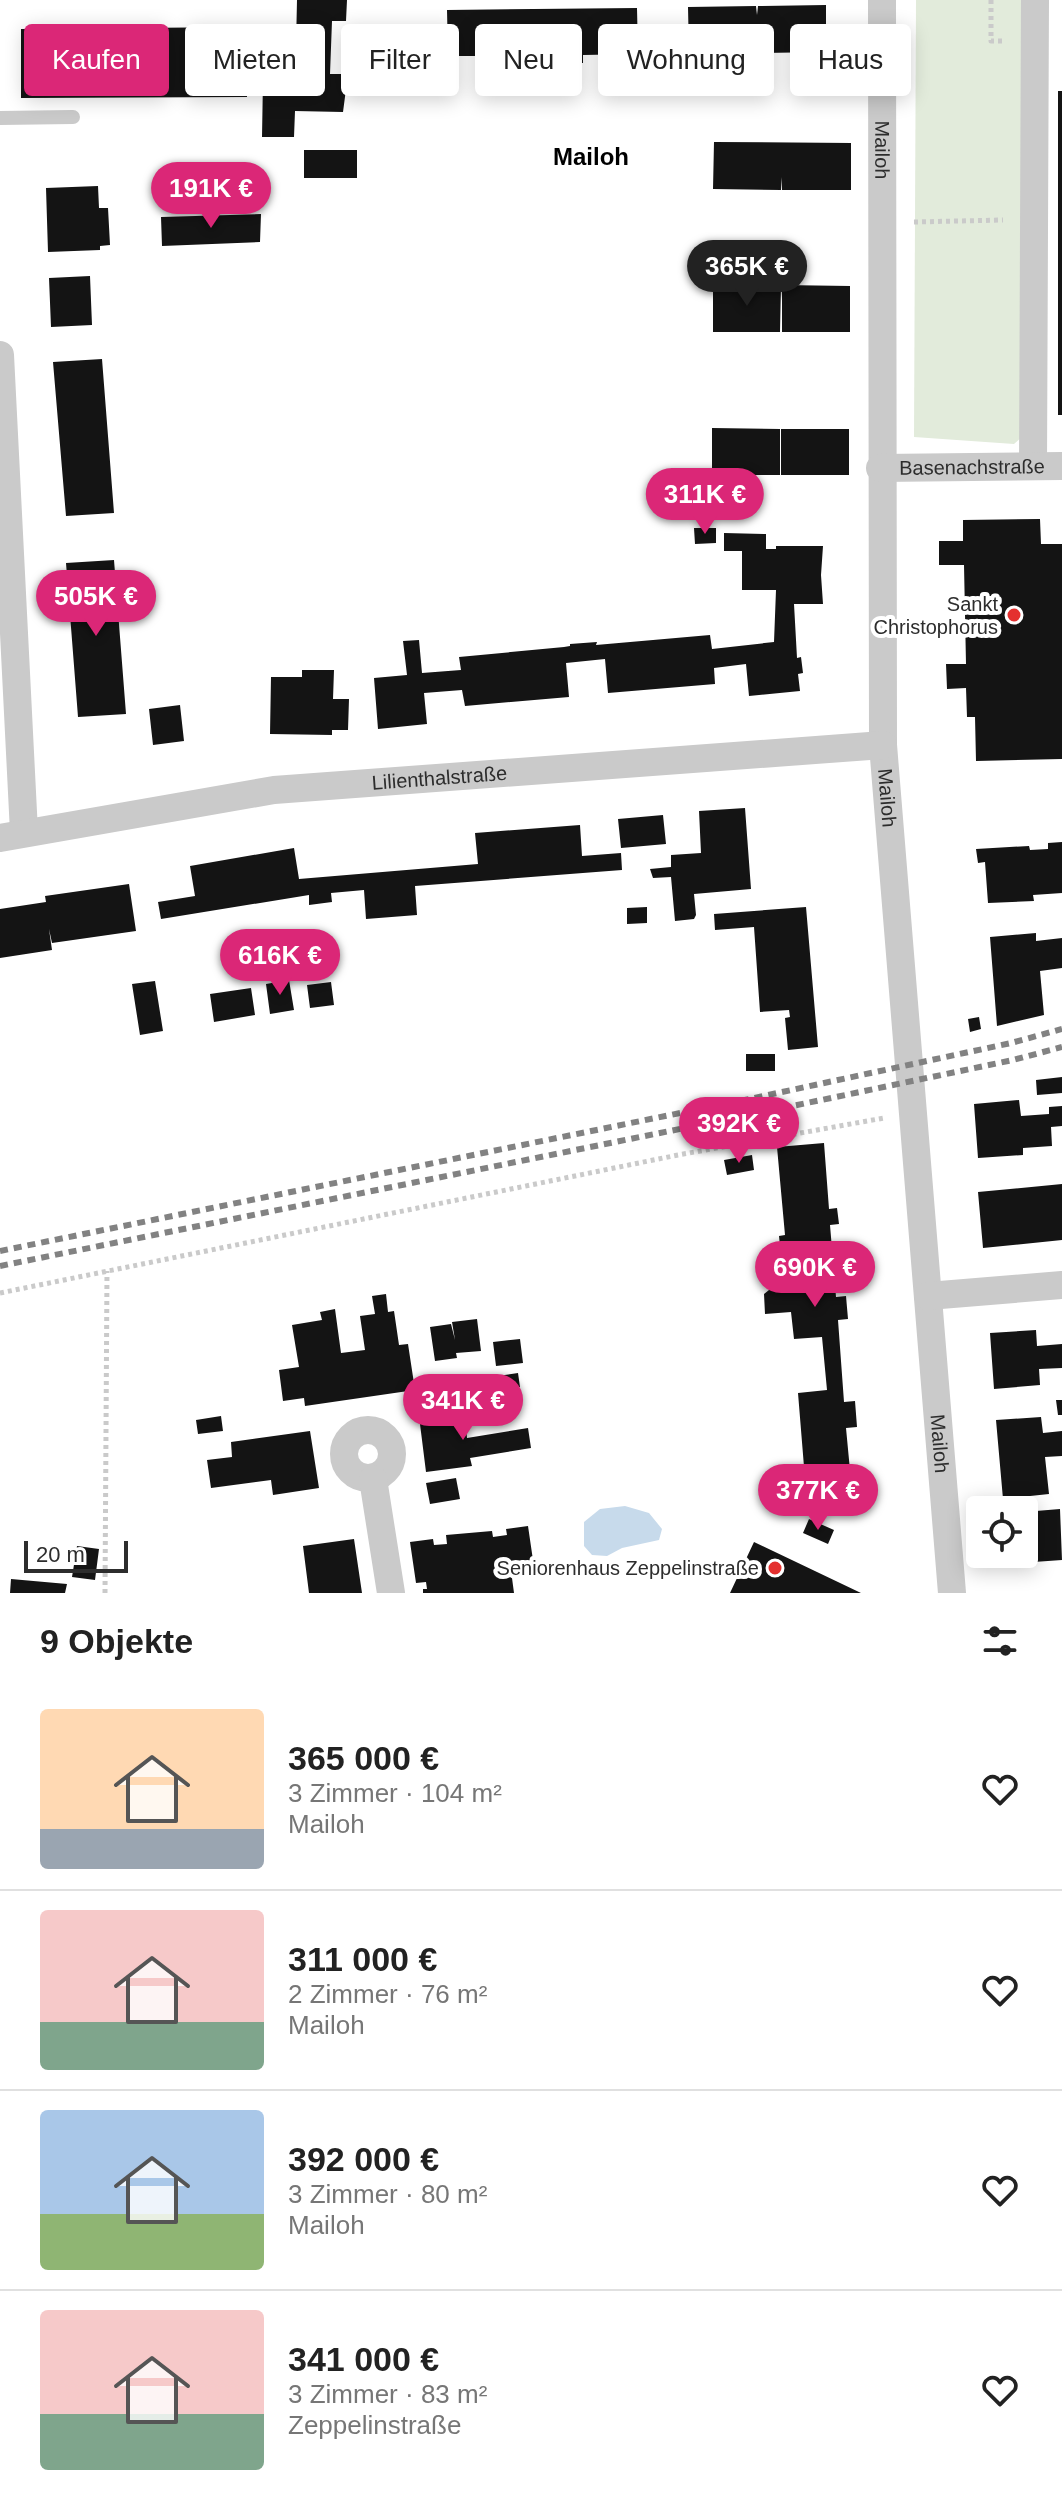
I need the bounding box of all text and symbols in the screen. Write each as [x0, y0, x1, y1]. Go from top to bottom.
chip: Kaufen [24, 24, 169, 96]
chip: Mieten [185, 24, 325, 96]
chip: Filter [341, 24, 459, 96]
chip: Neu [475, 24, 582, 96]
chip: Wohnung [598, 24, 774, 96]
chip: Haus [790, 24, 911, 96]
street label: Mailoh [871, 121, 893, 179]
district label: Mailoh [553, 143, 629, 170]
pin: 191K € [146, 162, 276, 230]
text: 191K € [169, 173, 253, 203]
pin: 365K € [682, 240, 812, 308]
text: 365K € [705, 251, 789, 281]
street label: Basenachstraße [899, 455, 1045, 479]
pin: 311K € [640, 468, 770, 536]
text: 311K € [664, 479, 746, 509]
pin: 505K € [31, 570, 161, 638]
text: 505K € [54, 581, 138, 611]
place label: Sankt Christophorus [873, 593, 998, 638]
marker: Sankt Christophorus [1005, 606, 1023, 624]
street label: Lilienthalstraße [371, 762, 508, 794]
street label: Mailoh [874, 768, 901, 828]
pin: 616K € [215, 929, 345, 997]
text: 616K € [238, 940, 322, 970]
pin: 392K € [674, 1097, 804, 1165]
text: 392K € [697, 1108, 781, 1138]
pin: 690K € [750, 1241, 880, 1309]
text: 690K € [773, 1252, 857, 1282]
pin: 341K € [398, 1374, 528, 1442]
text: 341K € [421, 1385, 505, 1415]
street label: Mailoh [926, 1413, 953, 1474]
pin: 377K € [753, 1464, 883, 1532]
text: 377K € [776, 1475, 860, 1505]
map controls [966, 1496, 1038, 1568]
button: locate [966, 1496, 1038, 1568]
scale bar [24, 1537, 128, 1573]
text: 20 m [36, 1542, 85, 1567]
place label: Seniorenhaus Zeppelinstraße [497, 1557, 759, 1579]
marker: Seniorenhaus Zeppelinstraße [766, 1559, 784, 1577]
icon: filters [978, 1619, 1022, 1663]
text: 9 Objekte [40, 1622, 193, 1660]
text: 365 000 € [288, 1739, 439, 1777]
icon: home [104, 1741, 200, 1837]
icon: heart [978, 1767, 1022, 1811]
text: 3 Zimmer · 104 m² [288, 1778, 502, 1808]
text: Mailoh [288, 1809, 365, 1839]
text: 311 000 € [288, 1940, 437, 1978]
icon: home [104, 1942, 200, 2038]
icon: heart [978, 1968, 1022, 2012]
text: 2 Zimmer · 76 m² [288, 1979, 487, 2009]
text: Mailoh [288, 2010, 365, 2040]
text: 392 000 € [288, 2140, 439, 2178]
icon: home [104, 2142, 200, 2238]
icon: heart [978, 2168, 1022, 2212]
text: 3 Zimmer · 80 m² [288, 2179, 487, 2209]
text: Mailoh [288, 2210, 365, 2240]
text: 341 000 € [288, 2340, 439, 2378]
icon: home [104, 2342, 200, 2438]
icon: heart [978, 2368, 1022, 2412]
text: 3 Zimmer · 83 m² [288, 2379, 487, 2409]
text: Zeppelinstraße [288, 2410, 461, 2440]

